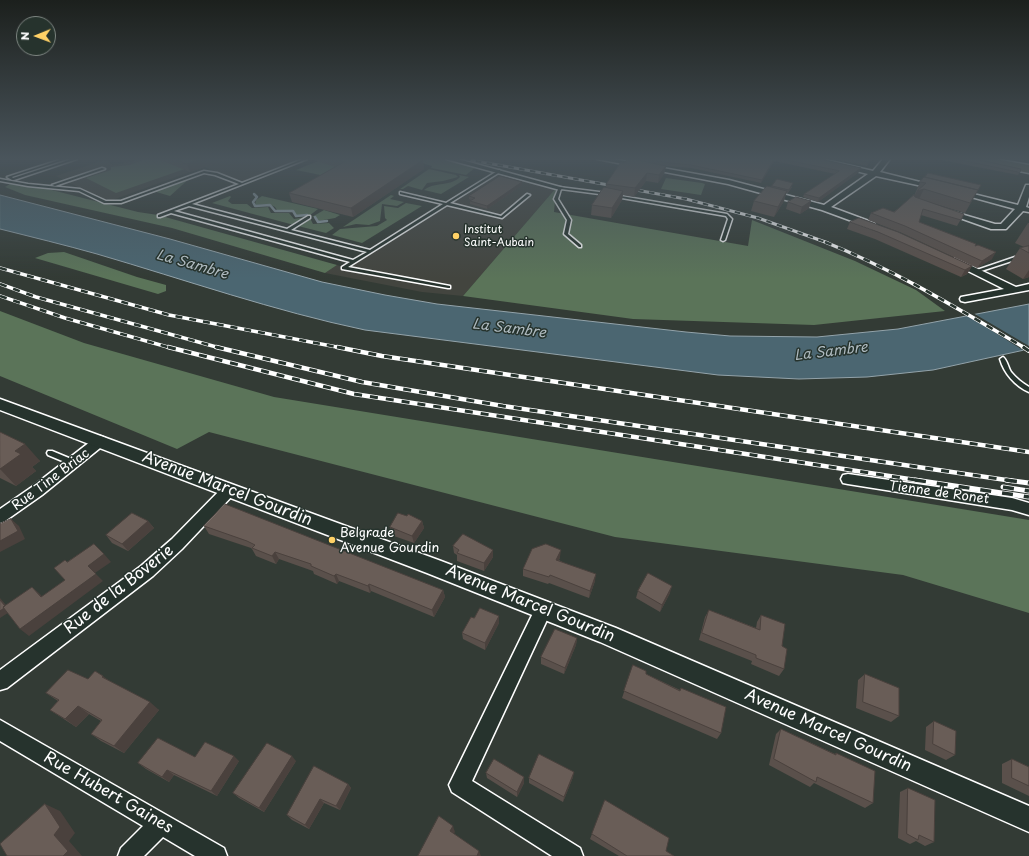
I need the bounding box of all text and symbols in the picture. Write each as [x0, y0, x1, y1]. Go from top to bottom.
north arrow [16, 16, 56, 56]
text: N [16, 32, 33, 41]
place label: Institut Saint-Aubain [464, 223, 534, 249]
marker: Institut Saint-Aubain [451, 231, 461, 241]
water label: La Sambre [154, 247, 230, 283]
water label: La Sambre [471, 316, 547, 342]
water label: La Sambre [793, 339, 869, 365]
street label: Rue Tine Briac [9, 446, 93, 514]
street label: Avenue Marcel Gourdin [139, 448, 315, 530]
street label: Tienne de Ronet [888, 478, 990, 508]
place label: Belgrade Avenue Gourdin [340, 525, 439, 556]
marker: Belgrade Avenue Gourdin [327, 535, 337, 545]
street label: Rue de la Boverie [60, 541, 178, 639]
street label: Avenue Marcel Gourdin [443, 561, 617, 647]
street label: Avenue Marcel Gourdin [742, 686, 914, 776]
street label: Rue Hubert Gaines [40, 748, 176, 838]

